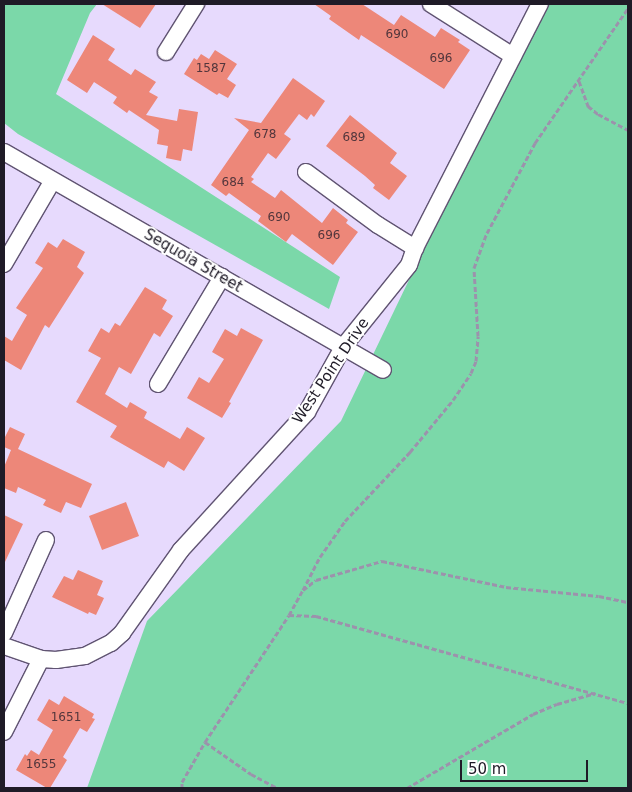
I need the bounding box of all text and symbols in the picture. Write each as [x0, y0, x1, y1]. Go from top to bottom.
house number: 690 [386, 28, 408, 42]
house number: 696 [430, 52, 452, 66]
house number: 1587 [196, 62, 226, 76]
house number: 678 [254, 128, 276, 142]
house number: 689 [343, 131, 365, 145]
house number: 684 [222, 176, 244, 190]
house number: 690 [268, 211, 290, 225]
street label: Sequoia Street [141, 226, 245, 296]
house number: 696 [318, 229, 340, 243]
street label: West Point Drive [289, 315, 373, 427]
house number: 1651 [51, 711, 81, 725]
scale bar [462, 750, 590, 782]
house number: 1655 [26, 758, 56, 772]
text: 50 m [468, 760, 506, 778]

